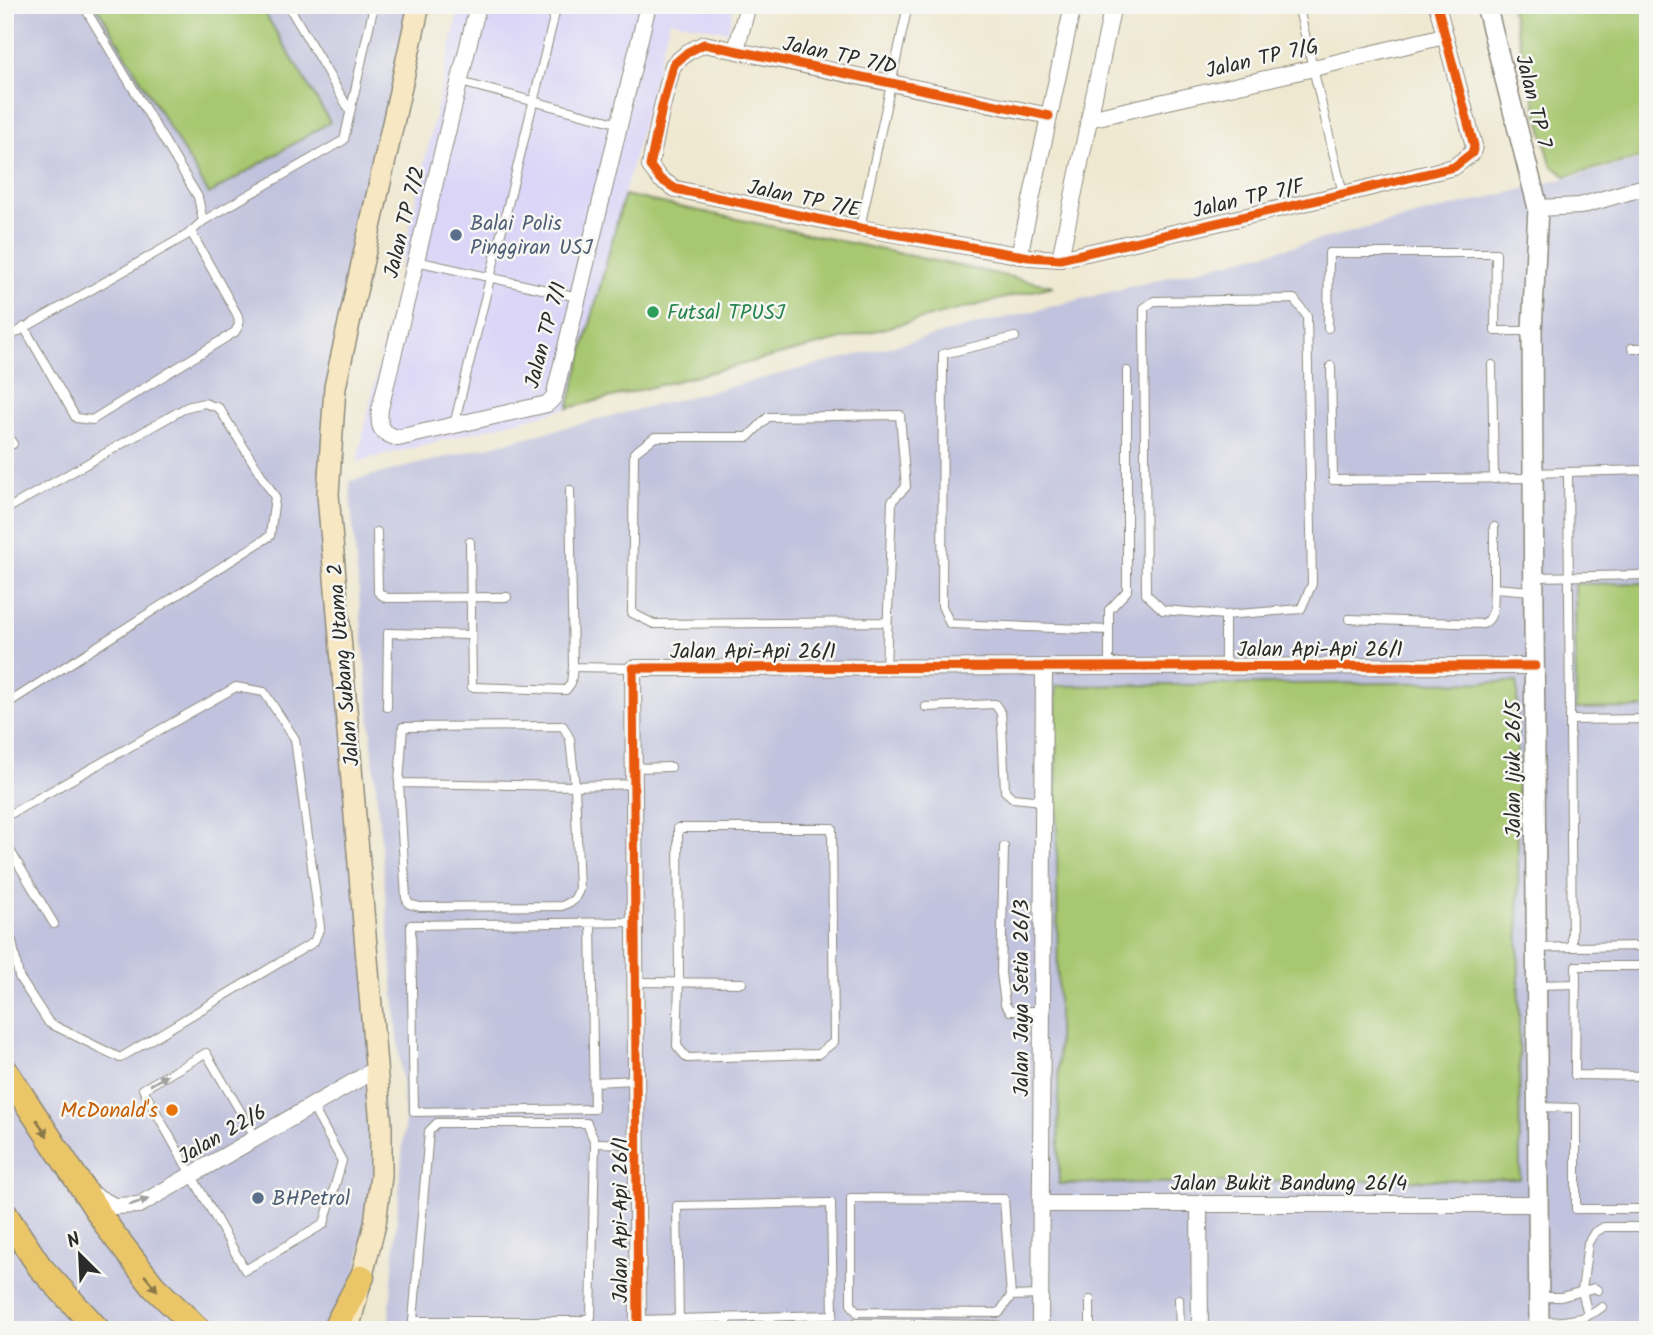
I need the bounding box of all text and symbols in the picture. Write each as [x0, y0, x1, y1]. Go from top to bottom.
street label: Jalan TP 7/D [780, 28, 900, 85]
street label: Jalan TP 7/G [1202, 30, 1322, 89]
street label: Jalan TP 7 [1505, 51, 1560, 153]
street label: Jalan TP 7/2 [376, 163, 435, 282]
street label: Jalan TP 7/F [1189, 170, 1309, 228]
street label: Jalan TP 7/E [744, 171, 864, 228]
place label: Balai Polis Pinggiran USJ [470, 208, 594, 265]
marker: Balai Polis Pinggiran USJ [448, 227, 464, 243]
street label: Jalan TP 7/1 [516, 278, 577, 392]
place label: Futsal TPUSJ [667, 297, 786, 330]
marker: Futsal TPUSJ [645, 304, 661, 320]
street label: Jalan Subang Utama 2 [319, 562, 370, 768]
street label: Jalan Api-Api 26/1 [1237, 634, 1403, 667]
street label: Jalan Api-Api 26/1 [670, 636, 836, 669]
street label: Jalan Ijuk 26/5 [1498, 699, 1531, 838]
street label: Jalan Jaya Setia 26/3 [1006, 899, 1039, 1097]
one-way arrow [150, 1074, 169, 1086]
place label: McDonald's [60, 1095, 158, 1128]
street label: Jalan 22/6 [172, 1097, 273, 1174]
marker: McDonald's [164, 1102, 180, 1118]
one-way arrow [36, 1118, 49, 1137]
street label: Jalan Api-Api 26/1 [605, 1137, 638, 1303]
street label: Jalan Bukit Bandung 26/4 [1171, 1168, 1407, 1201]
place label: BHPetrol [272, 1183, 350, 1216]
marker: BHPetrol [250, 1190, 266, 1206]
one-way arrow [128, 1197, 149, 1207]
north arrow [46, 1220, 116, 1290]
text: N [62, 1225, 85, 1257]
one-way arrow [143, 1274, 159, 1292]

